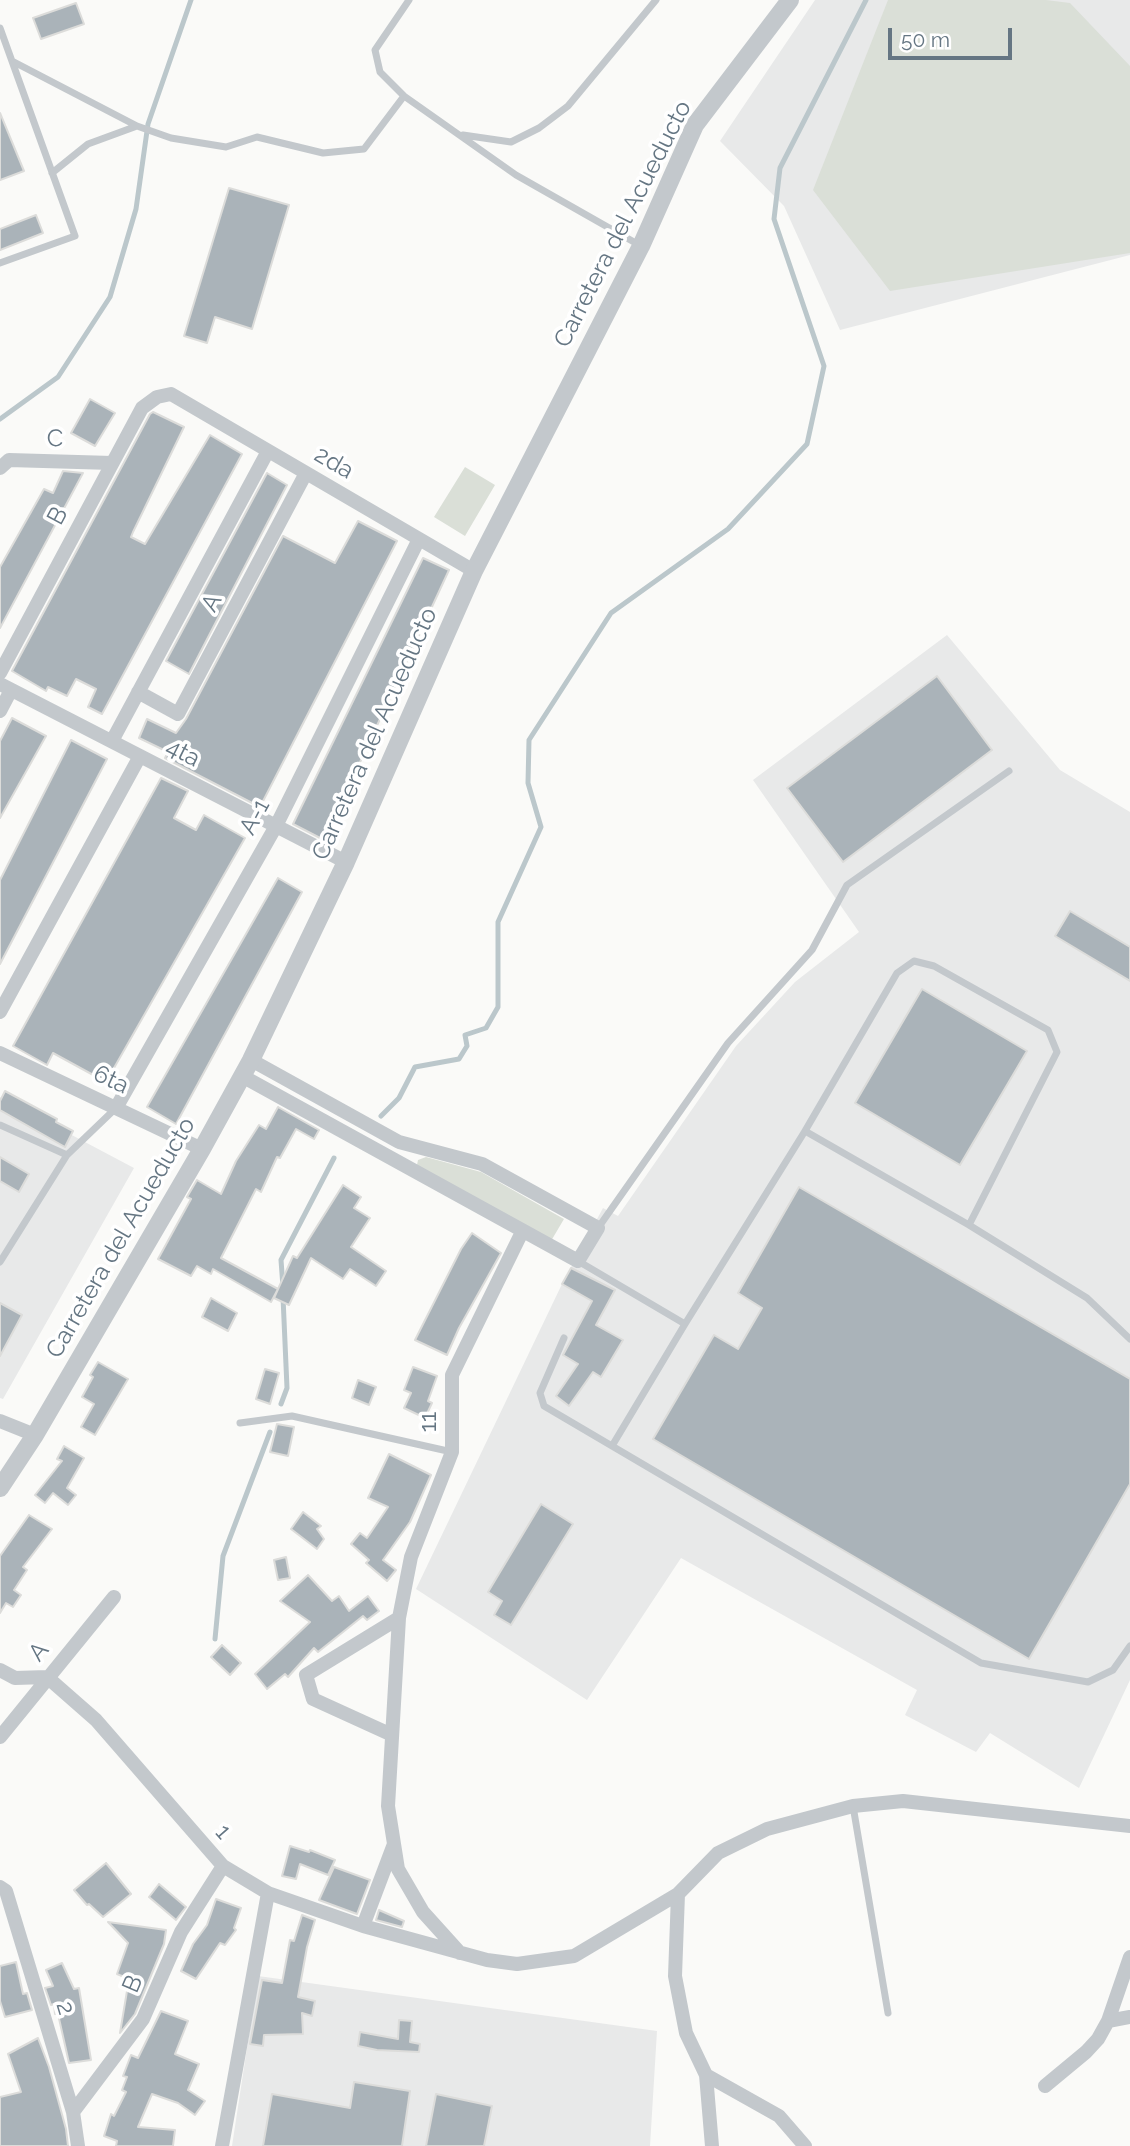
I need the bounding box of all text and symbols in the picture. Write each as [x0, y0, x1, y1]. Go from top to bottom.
scale bar [892, 14, 1016, 58]
text: 50 m [901, 27, 950, 52]
street label: Carretera del Acueducto [548, 96, 698, 352]
street label: C [46, 424, 64, 454]
street label: 2da [309, 440, 359, 486]
street label: B [42, 502, 74, 530]
street label: A [195, 589, 229, 617]
street label: Carretera del Acueducto [306, 603, 444, 865]
street label: 4ta [161, 732, 205, 774]
street label: A-1 [234, 794, 276, 840]
street label: 6ta [89, 1059, 133, 1101]
street label: Carretera del Acueducto [40, 1113, 202, 1363]
street label: 11 [415, 1412, 443, 1432]
street label: A [23, 1637, 55, 1667]
street label: 1 [209, 1819, 237, 1845]
street label: B [117, 1971, 149, 1997]
street label: 2 [49, 1998, 81, 2018]

